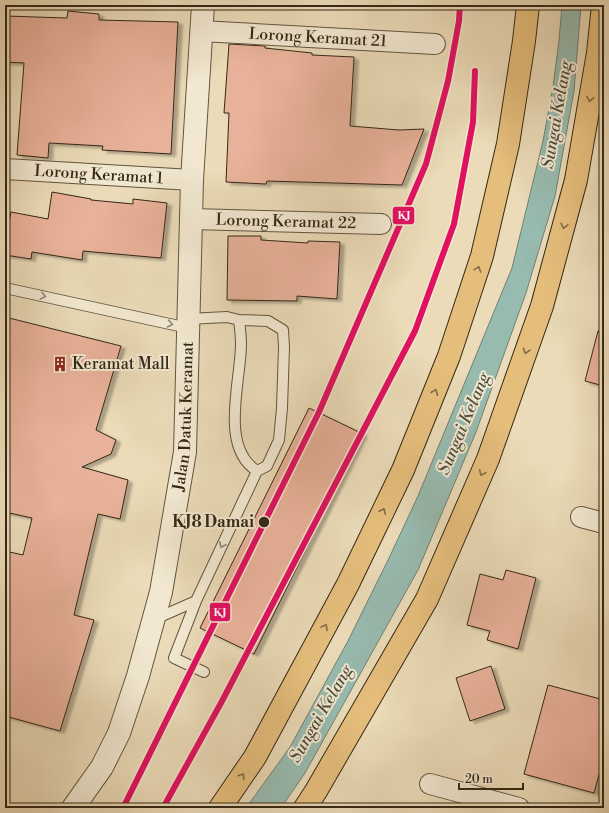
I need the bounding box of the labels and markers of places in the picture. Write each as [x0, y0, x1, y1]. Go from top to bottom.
place label: Keramat Mall [72, 354, 170, 374]
building icon: Keramat Mall [51, 355, 69, 373]
place label: KJ8 Damai [172, 512, 254, 532]
marker: KJ8 Damai [257, 515, 271, 529]

